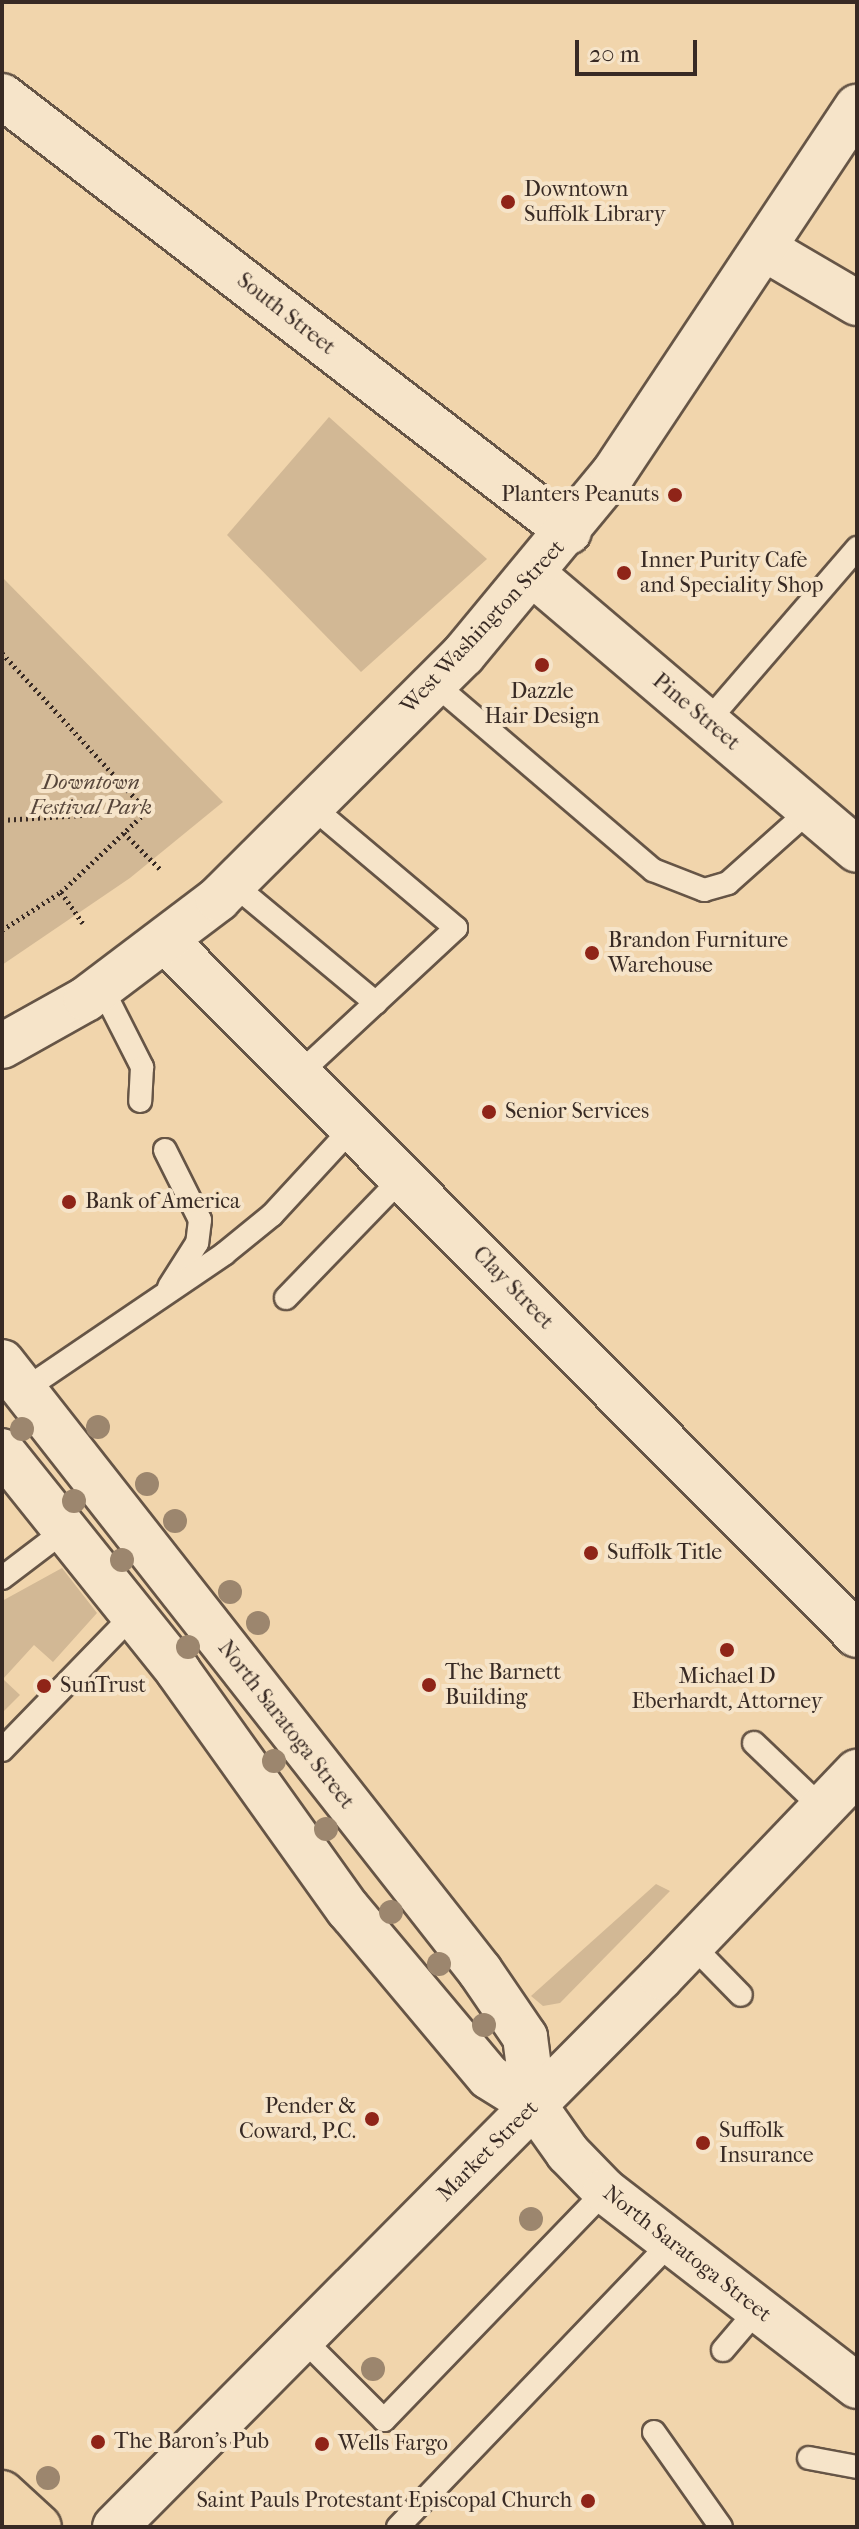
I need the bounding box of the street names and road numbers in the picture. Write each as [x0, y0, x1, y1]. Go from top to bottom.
street label: South Street [232, 267, 340, 361]
street label: West Washington Street [396, 535, 570, 719]
street label: Pine Street [647, 668, 745, 756]
street label: Clay Street [467, 1241, 559, 1335]
street label: North Saratoga Street [212, 1636, 360, 1814]
street label: Market Street [432, 2095, 544, 2207]
street label: North Saratoga Street [598, 2180, 776, 2328]

